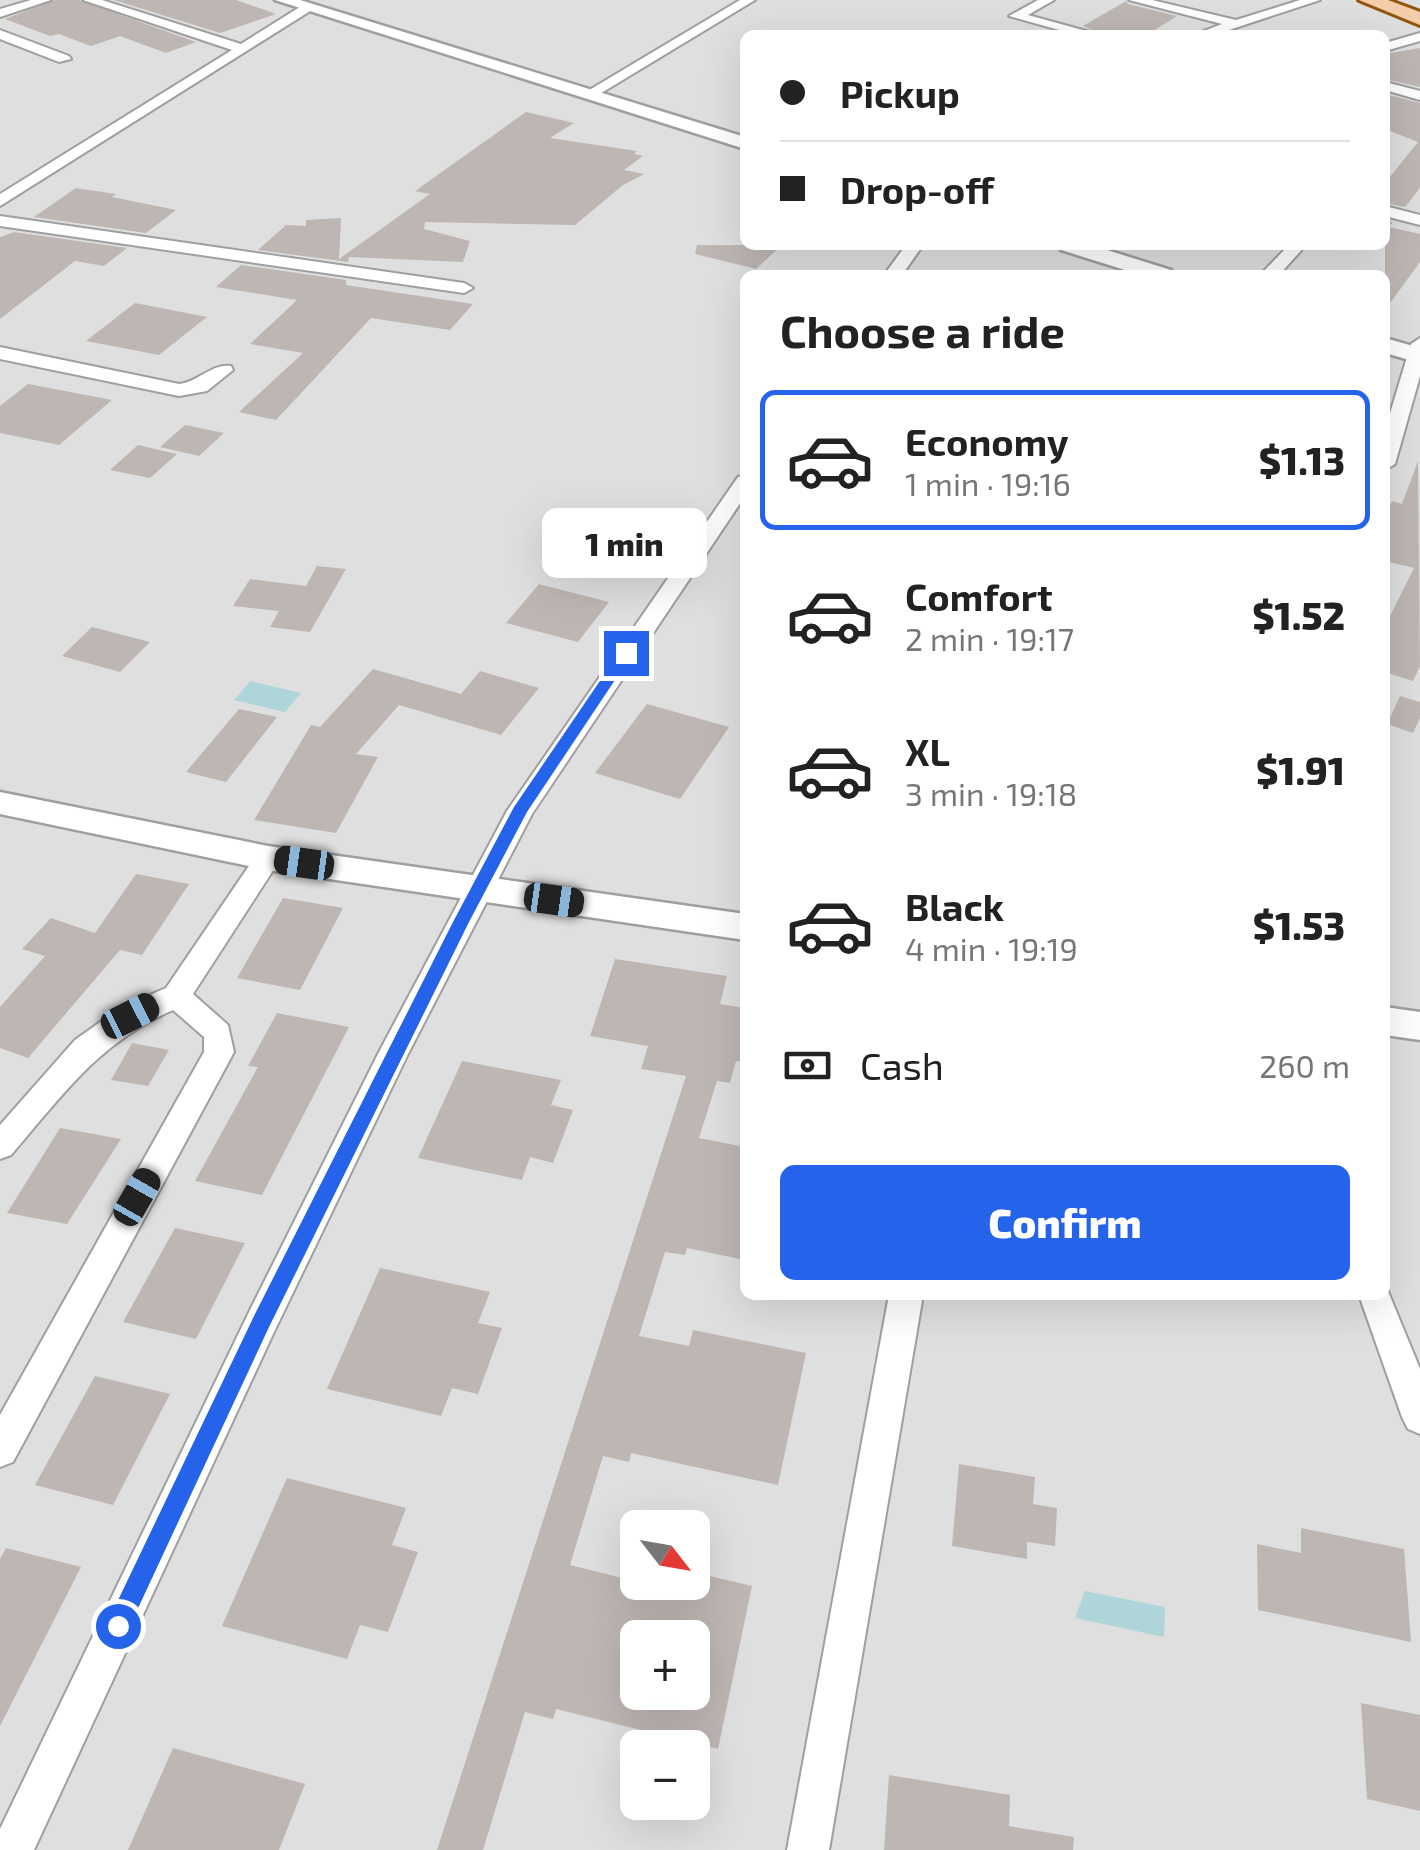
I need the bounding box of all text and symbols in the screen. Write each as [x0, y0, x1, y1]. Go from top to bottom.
text: Pickup [840, 70, 960, 116]
text: Drop-off [840, 166, 994, 212]
text: Choose a ride [780, 303, 1065, 357]
icon: car [785, 415, 875, 505]
text: Economy [905, 418, 1069, 464]
text: $1.13 [1259, 437, 1345, 483]
text: 1 min · 19:16 [905, 464, 1071, 502]
callout: 1 min [544, 508, 708, 578]
text: 1 min [585, 524, 664, 562]
icon: car [785, 570, 875, 660]
text: Comfort [905, 573, 1053, 619]
text: $1.52 [1252, 592, 1345, 638]
text: 2 min · 19:17 [905, 619, 1074, 657]
route end [604, 631, 649, 676]
icon: car [785, 725, 875, 815]
text: XL [905, 728, 950, 774]
text: $1.91 [1256, 747, 1345, 793]
text: 3 min · 19:18 [905, 774, 1077, 812]
car [272, 844, 336, 882]
icon: car [785, 880, 875, 970]
car [522, 881, 586, 919]
text: Black [905, 883, 1004, 929]
text: $1.53 [1253, 902, 1345, 948]
text: 4 min · 19:19 [905, 929, 1078, 967]
car [96, 989, 164, 1043]
icon: cash [780, 1038, 835, 1093]
text: Cash [860, 1042, 944, 1088]
text: 260 m [1259, 1046, 1350, 1084]
car [109, 1164, 165, 1230]
button: Confirm [780, 1165, 1350, 1280]
north arrow [620, 1510, 710, 1600]
map controls [620, 1510, 710, 1820]
route start [96, 1604, 141, 1649]
button: + [620, 1620, 710, 1710]
button: − [620, 1730, 710, 1820]

